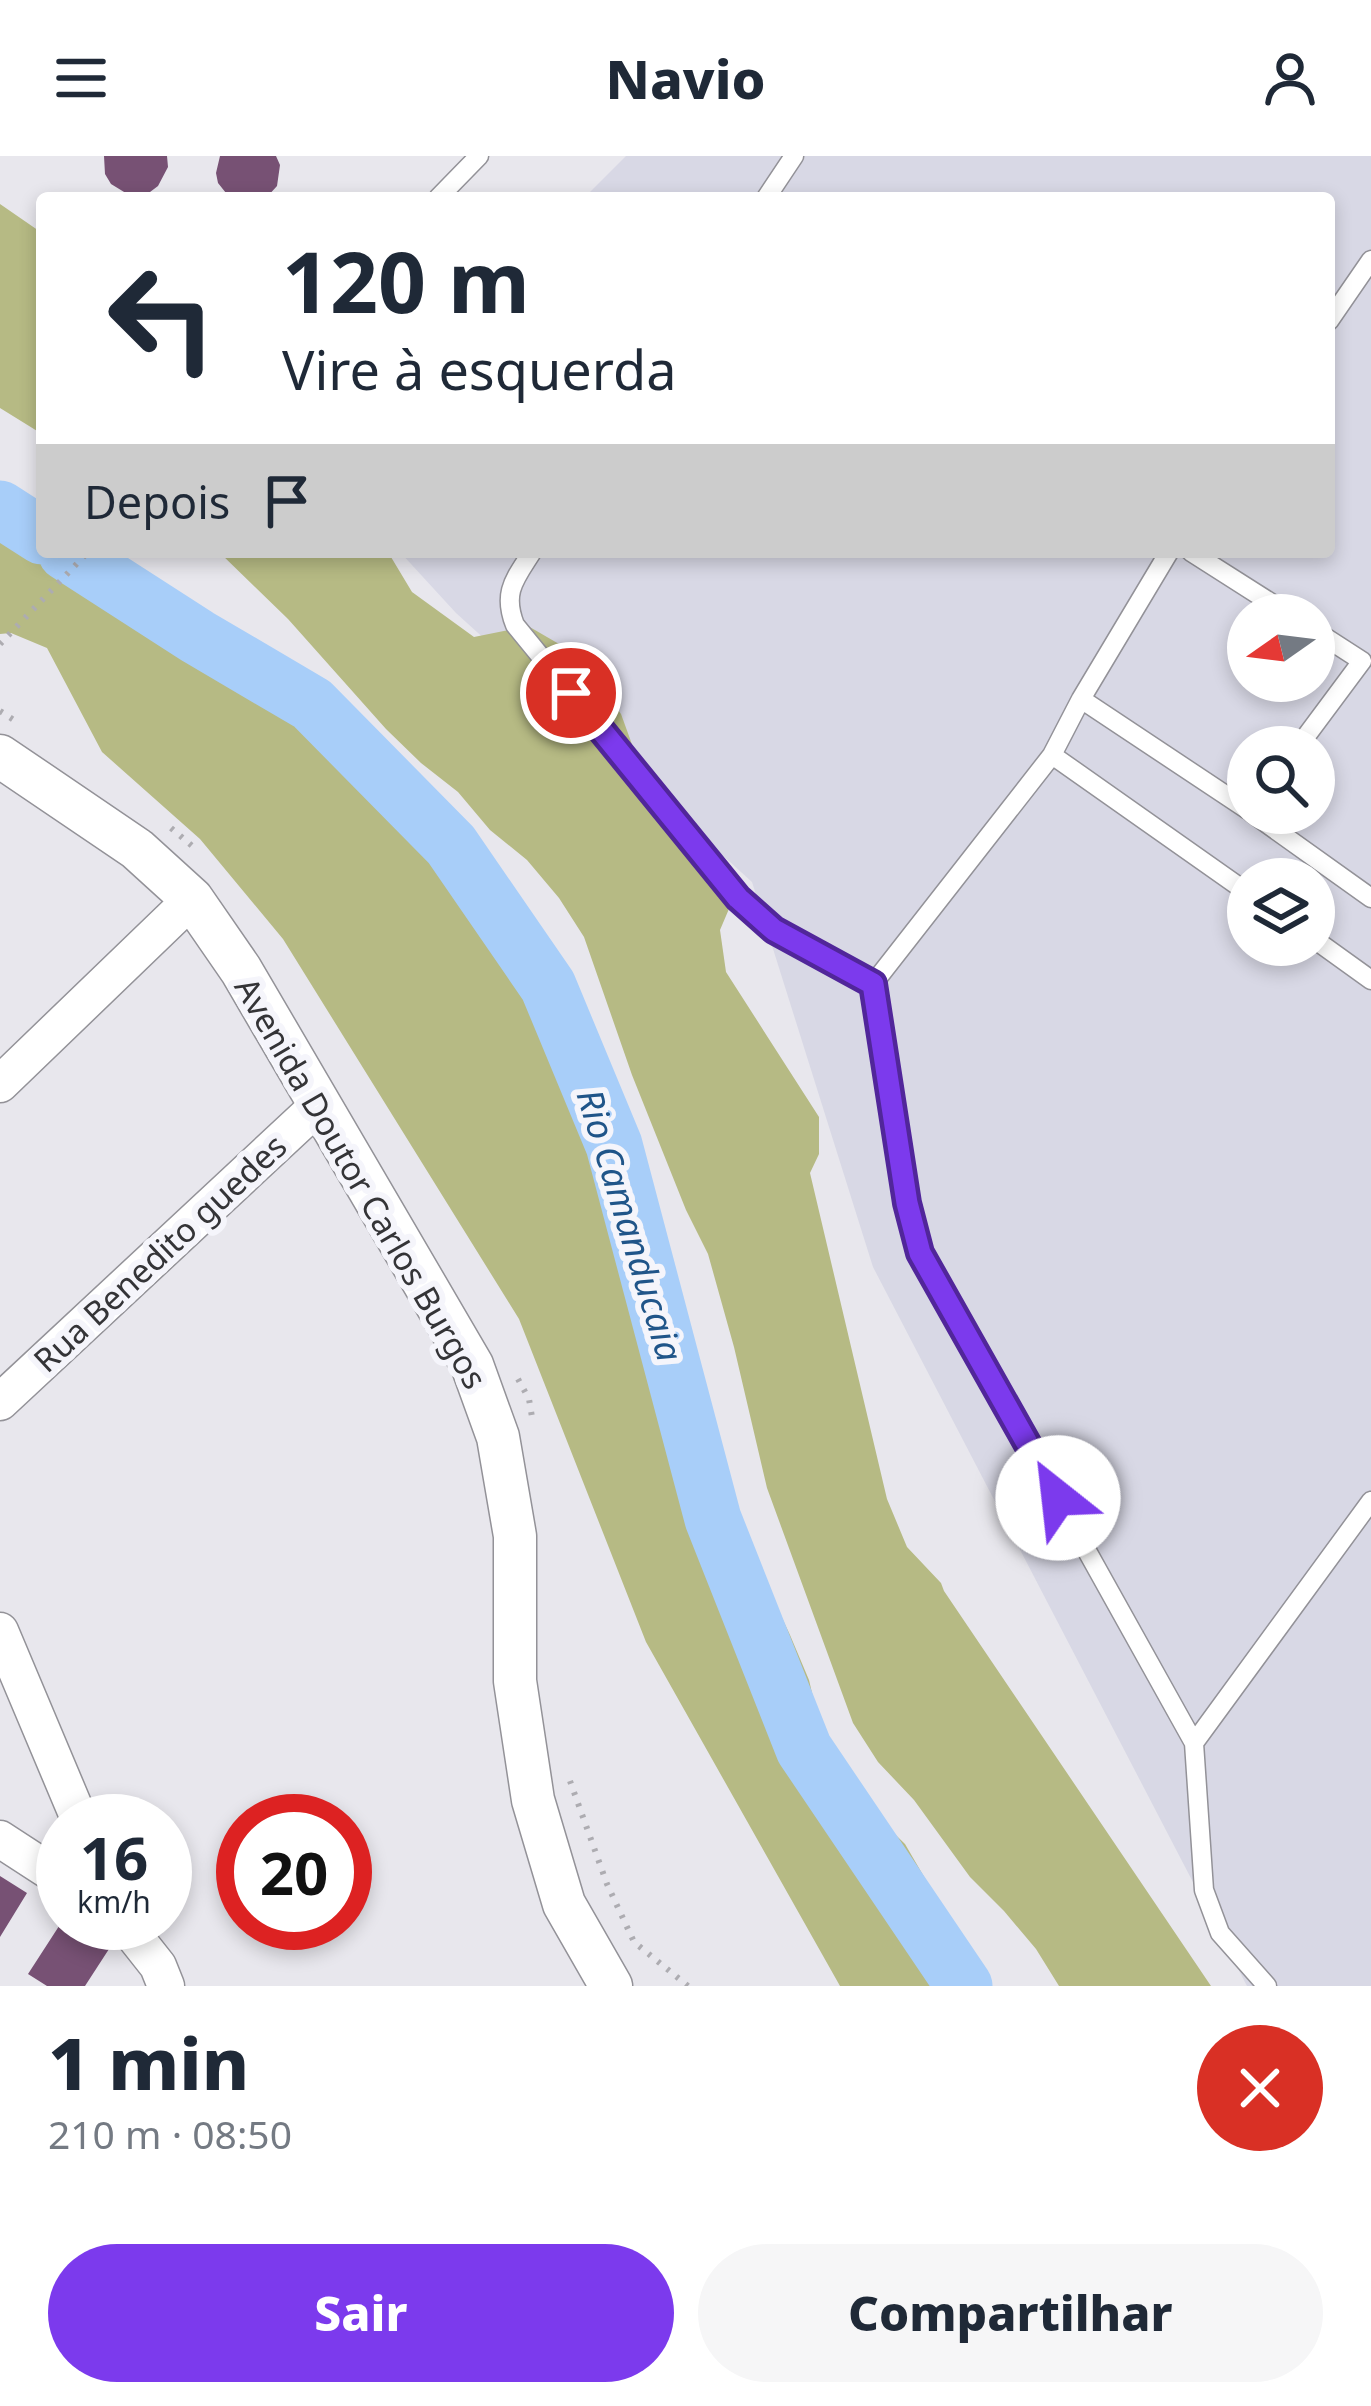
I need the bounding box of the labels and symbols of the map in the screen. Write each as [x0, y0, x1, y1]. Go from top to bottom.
north arrow [1227, 594, 1335, 702]
pin [520, 642, 622, 744]
street label: Avenida Doutor Carlos Burgos [225, 969, 498, 1397]
water label: Rio Camanducaia [566, 1083, 695, 1367]
street label: Rua Benedito guedes [24, 1124, 296, 1382]
position arrow [995, 1435, 1121, 1561]
speed limit sign: 20 [216, 1794, 372, 1950]

